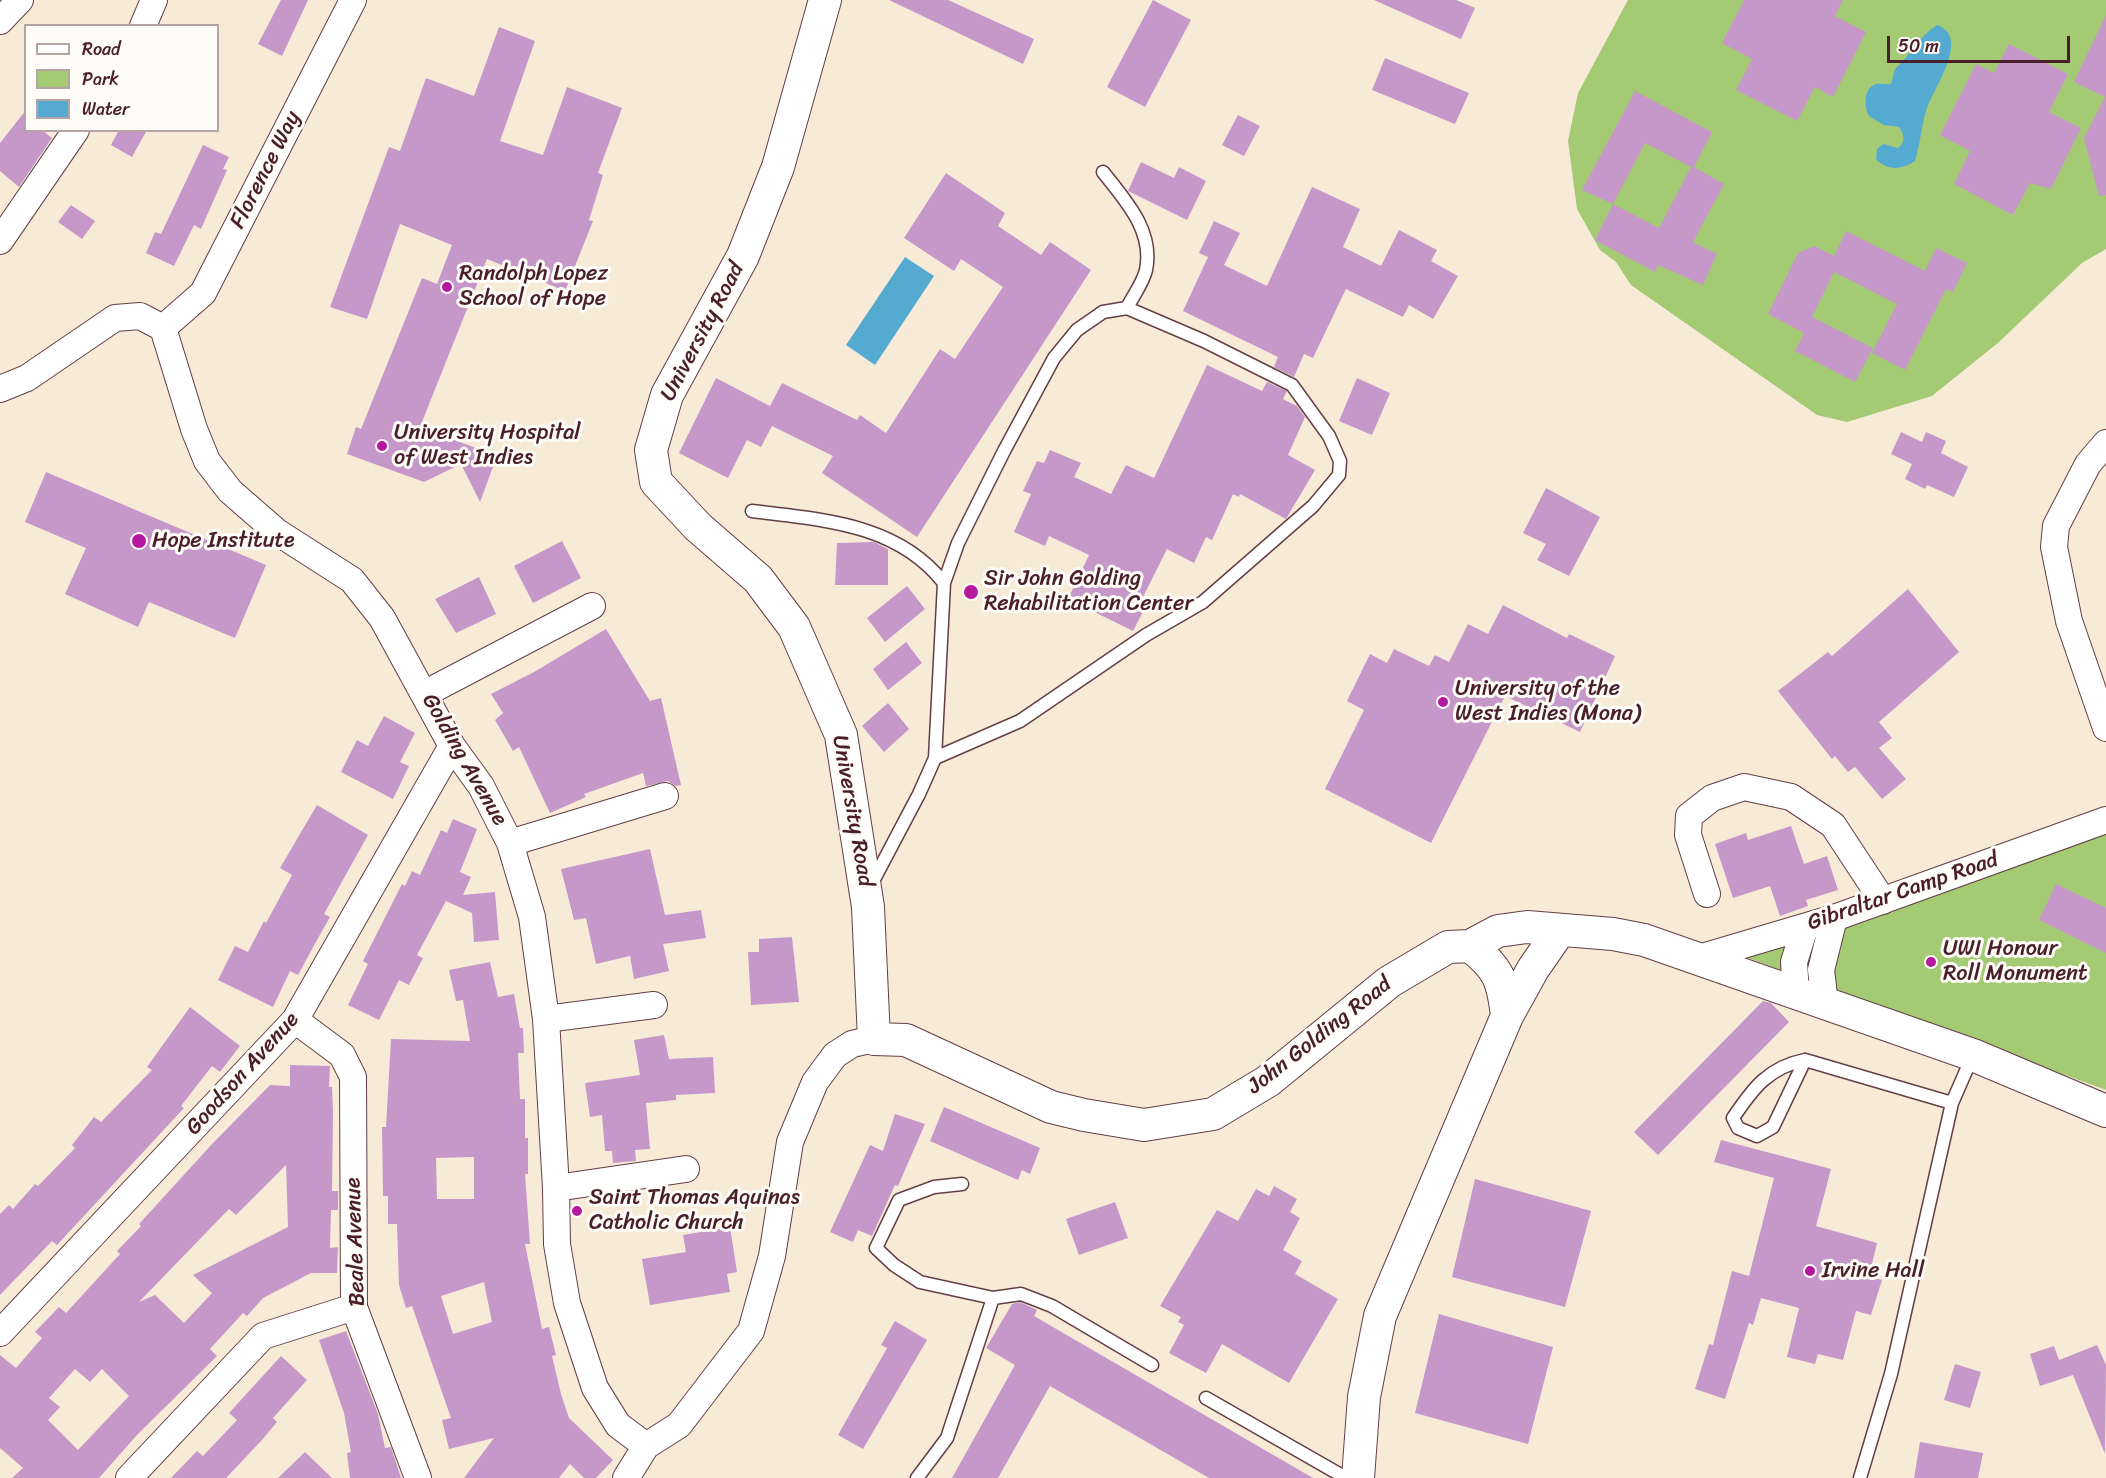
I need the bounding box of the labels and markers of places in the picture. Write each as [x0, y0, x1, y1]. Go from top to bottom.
place label: Randolph Lopez School of Hope [459, 261, 608, 312]
marker: Randolph Lopez School of Hope [440, 280, 454, 294]
place label: University Hospital of West Indies [394, 420, 581, 472]
marker: University Hospital of West Indies [375, 439, 389, 453]
place label: Hope Institute [152, 528, 295, 554]
marker: Hope Institute [130, 532, 148, 550]
place label: Sir John Golding Rehabilitation Center [984, 566, 1193, 618]
marker: Sir John Golding Rehabilitation Center [962, 583, 980, 601]
place label: University of the West Indies (Mona) [1455, 676, 1641, 728]
marker: University of the West Indies (Mona) [1436, 695, 1450, 709]
place label: UWI Honour Roll Monument [1943, 936, 2088, 987]
marker: UWI Honour Roll Monument [1924, 955, 1938, 969]
place label: Saint Thomas Aquinas Catholic Church [589, 1185, 800, 1236]
marker: Saint Thomas Aquinas Catholic Church [570, 1204, 584, 1218]
place label: Irvine Hall [1822, 1258, 1924, 1284]
marker: Irvine Hall [1803, 1264, 1817, 1278]

